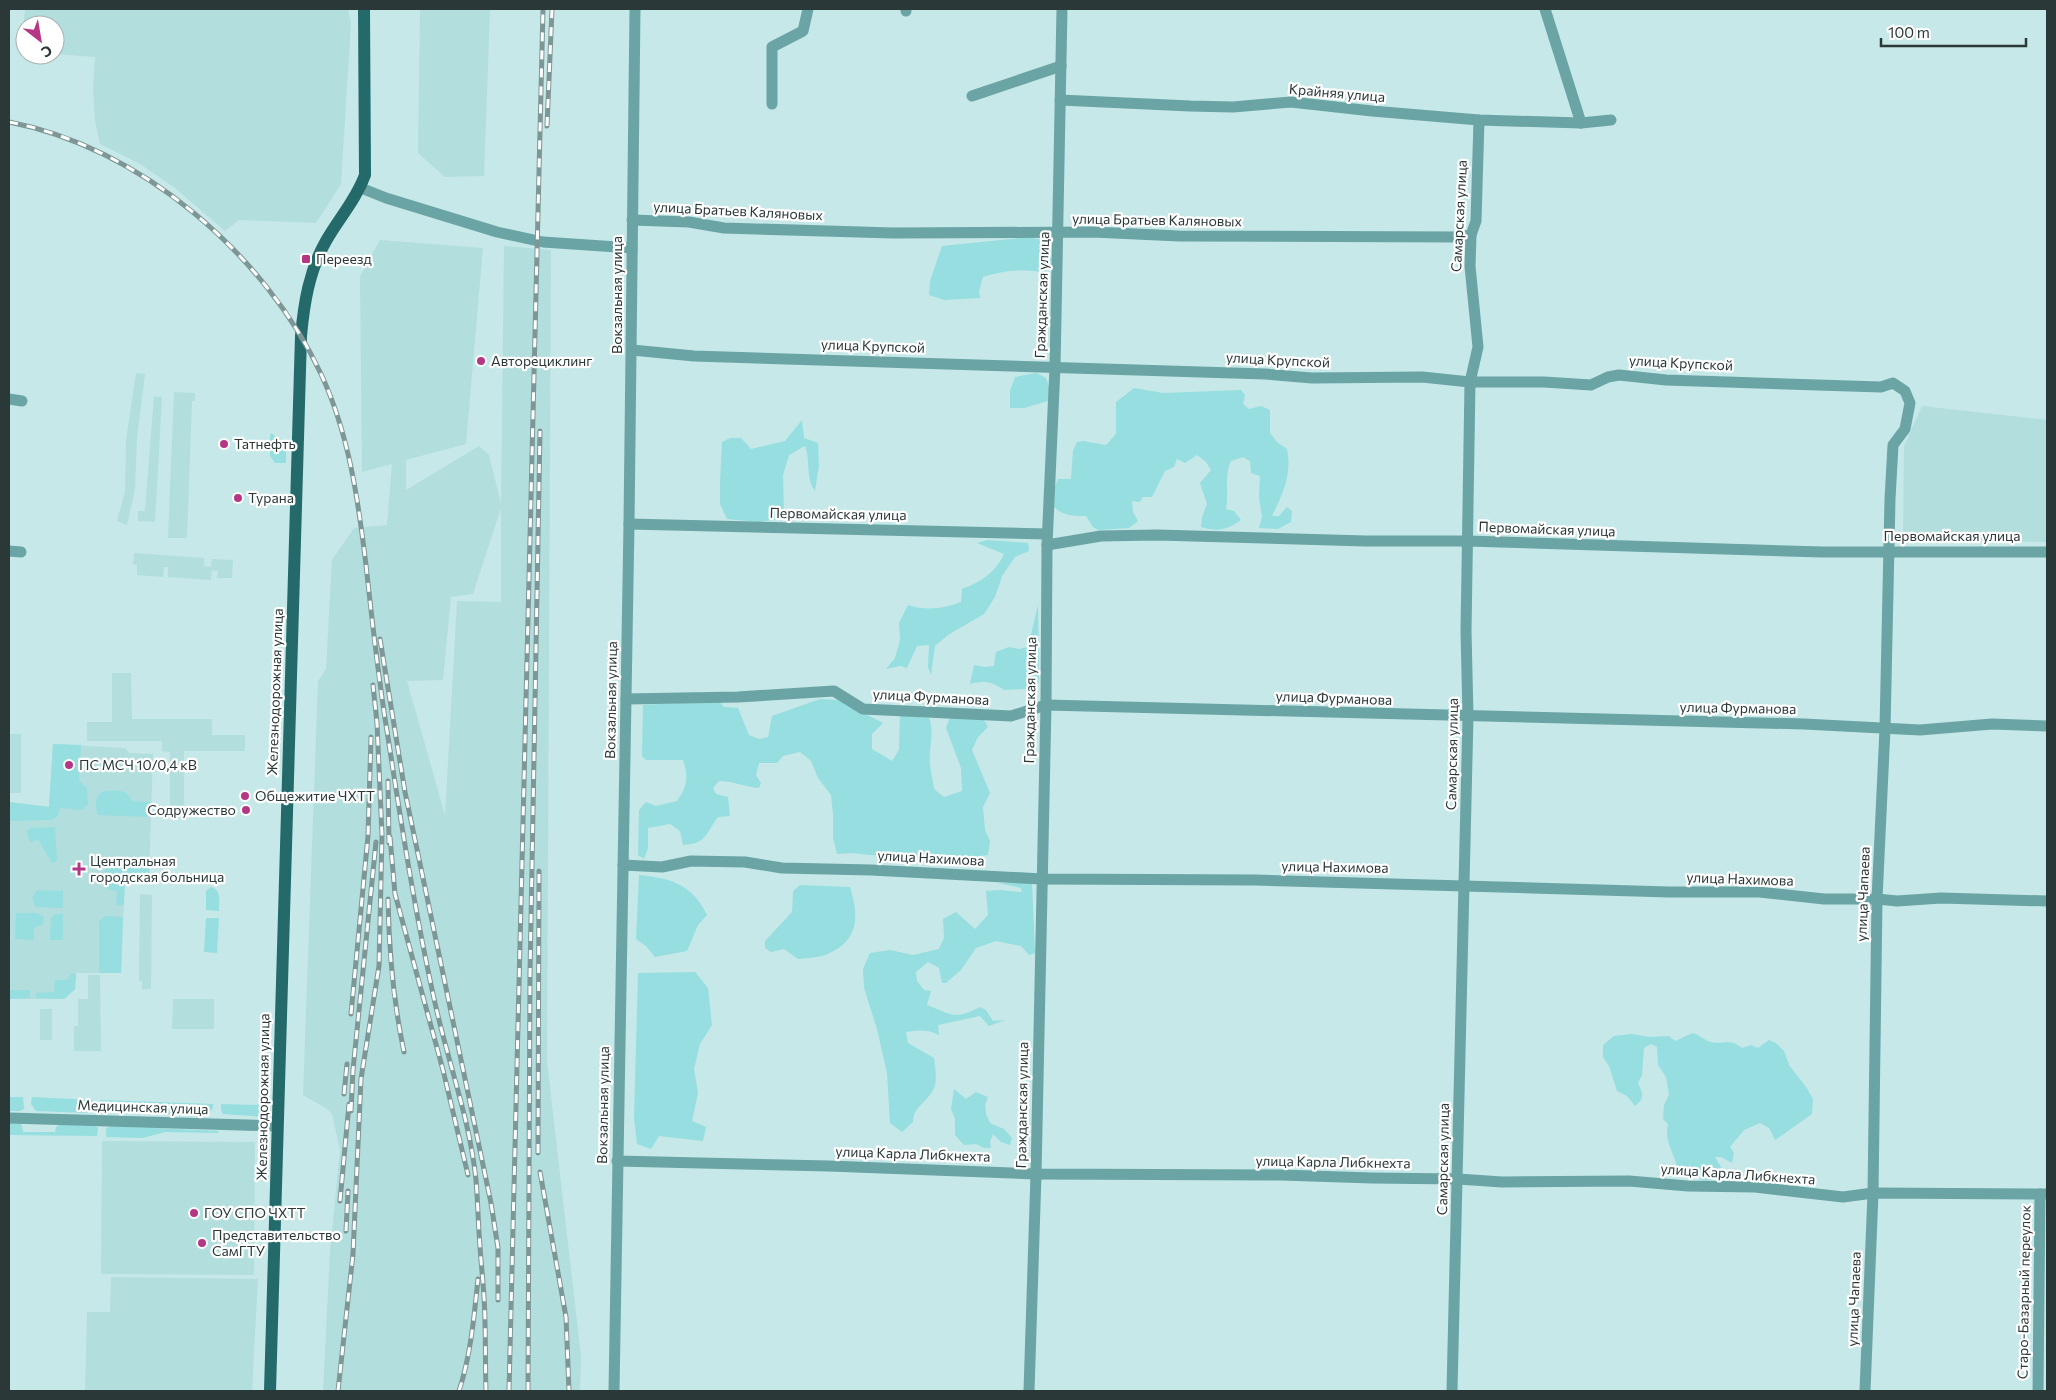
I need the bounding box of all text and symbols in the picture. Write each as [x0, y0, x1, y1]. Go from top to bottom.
north arrow [15, 15, 65, 65]
scale bar [1881, 15, 2026, 47]
text: 100 m [1888, 23, 1930, 41]
text: С [38, 42, 55, 61]
street label: Крайняя улица [1288, 80, 1386, 105]
street label: Самарская улица [1447, 159, 1470, 272]
street label: улица Братьев Каляновых [653, 198, 824, 223]
street label: улица Братьев Каляновых [1072, 210, 1243, 229]
street label: Гражданская улица [1031, 231, 1052, 359]
street label: Вокзальная улица [608, 236, 625, 354]
place label: Переезд [316, 250, 372, 267]
marker: Переезд [300, 253, 312, 265]
street label: улица Крупской [821, 335, 925, 356]
street label: улица Крупской [1226, 348, 1330, 371]
street label: улица Крупской [1629, 351, 1733, 374]
place label: Авторециклинг [491, 352, 592, 369]
marker: Авторециклинг [475, 355, 487, 367]
place label: Татнефть [234, 435, 296, 452]
marker: Татнефть [218, 438, 230, 450]
place label: Турана [248, 489, 294, 506]
marker: Турана [232, 492, 244, 504]
street label: Первомайская улица [769, 504, 907, 523]
street label: Первомайская улица [1478, 518, 1616, 539]
street label: Первомайская улица [1883, 527, 2021, 544]
street label: Железнодорожная улица [263, 608, 286, 776]
street label: Гражданская улица [1020, 636, 1039, 763]
street label: Вокзальная улица [601, 641, 620, 759]
street label: улица Фурманова [872, 685, 990, 708]
street label: улица Фурманова [1275, 687, 1393, 708]
street label: Самарская улица [1442, 698, 1461, 810]
street label: улица Фурманова [1680, 698, 1796, 717]
place label: ПС МСЧ 10/0,4 кВ [79, 756, 197, 773]
marker: ПС МСЧ 10/0,4 кВ [63, 759, 75, 771]
place label: Общежитие ЧХТТ [255, 787, 375, 804]
marker: Общежитие ЧХТТ [239, 790, 251, 802]
place label: Содружество [147, 801, 236, 818]
marker: Содружество [240, 804, 252, 816]
street label: улица Нахимова [877, 846, 985, 869]
street label: улица Чапаева [1852, 846, 1873, 942]
place label: Центральная городская больница [90, 852, 224, 885]
street label: улица Нахимова [1281, 857, 1389, 876]
marker: Центральная городская больница [72, 862, 86, 876]
street label: улица Нахимова [1686, 868, 1794, 889]
street label: Железнодорожная улица [253, 1013, 272, 1181]
street label: Гражданская улица [1012, 1041, 1031, 1168]
street label: Вокзальная улица [593, 1046, 612, 1164]
street label: Медицинская улица [77, 1096, 209, 1117]
street label: Самарская улица [1433, 1103, 1452, 1215]
street label: улица Карла Либкнехта [835, 1142, 991, 1165]
street label: улица Карла Либкнехта [1255, 1152, 1411, 1171]
street label: улица Карла Либкнехта [1660, 1160, 1816, 1187]
place label: ГОУ СПО ЧХТТ [204, 1204, 306, 1221]
street label: Старо-Базарный переулок [2013, 1204, 2034, 1379]
marker: ГОУ СПО ЧХТТ [188, 1207, 200, 1219]
place label: Представительство СамГТУ [212, 1226, 341, 1259]
marker: Представительство СамГТУ [196, 1237, 208, 1249]
street label: улица Чапаева [1843, 1251, 1864, 1347]

